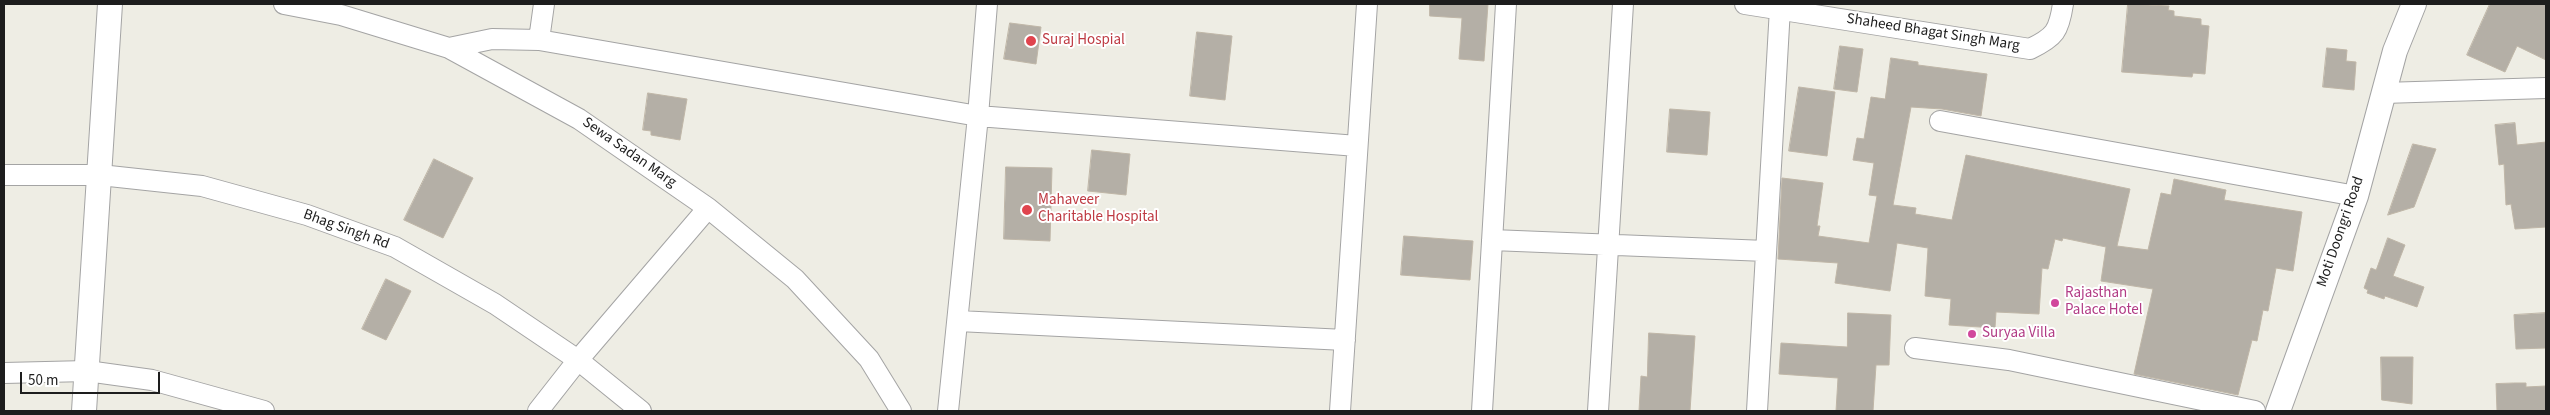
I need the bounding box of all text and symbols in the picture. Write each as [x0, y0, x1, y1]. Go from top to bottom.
street label: Shaheed Bhagat Singh Marg [1845, 10, 2021, 56]
place label: Suraj Hospial [1042, 32, 1125, 50]
marker: Suraj Hospial [1024, 34, 1038, 48]
street label: Sewa Sadan Marg [579, 114, 679, 192]
street label: Moti Doongri Road [2314, 174, 2368, 290]
place label: Mahaveer Charitable Hospital [1038, 192, 1158, 227]
marker: Mahaveer Charitable Hospital [1020, 203, 1034, 217]
street label: Bhag Singh Rd [300, 206, 392, 254]
place label: Rajasthan Palace Hotel [2065, 285, 2143, 320]
marker: Rajasthan Palace Hotel [2049, 297, 2061, 309]
place label: Suryaa Villa [1982, 325, 2055, 343]
marker: Suryaa Villa [1966, 328, 1978, 340]
scale bar [22, 362, 162, 394]
text: 50 m [28, 370, 58, 391]

